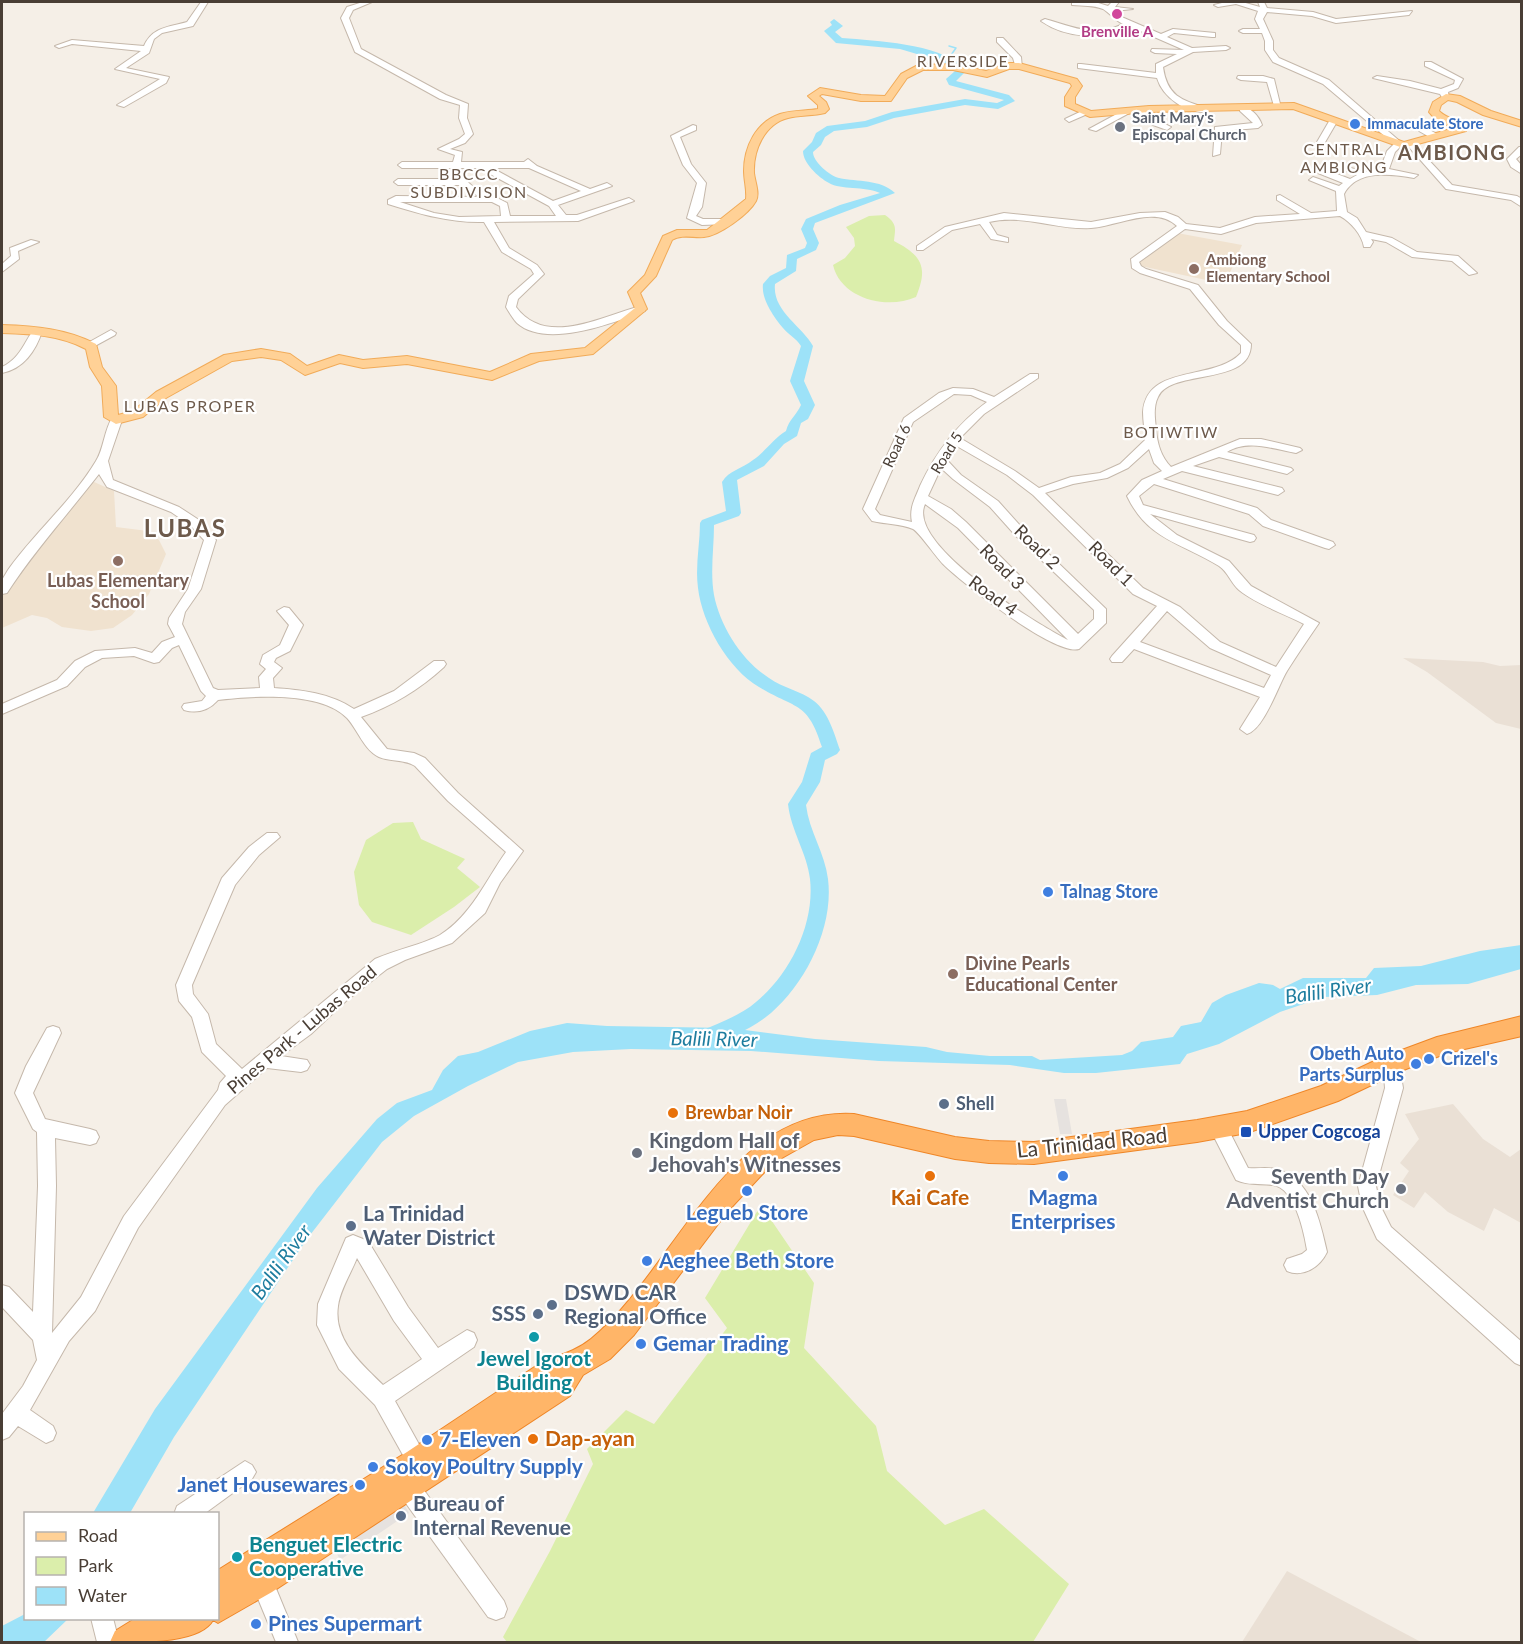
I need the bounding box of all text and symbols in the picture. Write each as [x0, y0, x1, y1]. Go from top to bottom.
marker: Brenville A [1110, 7, 1124, 21]
place label: Brenville A [1081, 22, 1154, 40]
district label: RIVERSIDE [917, 51, 1009, 70]
place label: Saint Mary's Episcopal Church [1132, 108, 1247, 143]
place label: Immaculate Store [1367, 114, 1484, 132]
marker: Immaculate Store [1348, 117, 1362, 131]
marker: Saint Mary's Episcopal Church [1113, 120, 1127, 134]
district label: CENTRAL AMBIONG [1300, 139, 1388, 176]
district label: AMBIONG [1397, 140, 1506, 164]
district label: BBCCC SUBDIVISION [410, 164, 528, 201]
place label: Ambiong Elementary School [1205, 250, 1330, 285]
marker: Ambiong Elementary School [1187, 262, 1201, 276]
district label: LUBAS PROPER [124, 396, 256, 415]
street label: Road 6 [878, 421, 914, 470]
district label: BOTIWTIW [1123, 422, 1219, 441]
street label: Road 5 [926, 428, 966, 477]
district label: LUBAS [144, 513, 226, 542]
street label: Road 2 [1010, 519, 1065, 573]
street label: Road 1 [1084, 536, 1139, 591]
street label: Road 3 [976, 539, 1030, 594]
marker: Lubas Elementary School [111, 554, 125, 568]
place label: Lubas Elementary School [47, 569, 189, 612]
street label: Road 4 [965, 570, 1022, 620]
place label: Talnag Store [1060, 880, 1158, 902]
marker: Talnag Store [1041, 885, 1055, 899]
place label: Divine Pearls Educational Center [965, 952, 1118, 995]
street label: Pines Park - Lubas Road [222, 960, 381, 1098]
marker: Divine Pearls Educational Center [946, 967, 960, 981]
water label: Balili River [1283, 972, 1374, 1008]
water label: Balili River [670, 1025, 759, 1051]
place label: Obeth Auto Parts Surplus [1299, 1042, 1404, 1085]
place label: Crizel's [1441, 1047, 1498, 1069]
marker: Crizel's [1422, 1052, 1436, 1066]
marker: Obeth Auto Parts Surplus [1409, 1057, 1423, 1071]
place label: Shell [956, 1092, 994, 1114]
marker: Shell [937, 1097, 951, 1111]
place label: Brewbar Noir [685, 1101, 793, 1123]
marker: Brewbar Noir [666, 1106, 680, 1120]
place label: Upper Cogcoga [1258, 1120, 1381, 1142]
street label: La Trinidad Road [1015, 1121, 1168, 1162]
marker: Upper Cogcoga [1239, 1125, 1253, 1139]
place label: Kingdom Hall of Jehovah's Witnesses [649, 1127, 841, 1176]
marker: Kingdom Hall of Jehovah's Witnesses [630, 1146, 644, 1160]
place label: Seventh Day Adventist Church [1225, 1163, 1390, 1212]
marker: Kai Cafe [923, 1169, 937, 1183]
marker: Magma Enterprises [1056, 1169, 1070, 1183]
marker: Seventh Day Adventist Church [1394, 1182, 1408, 1196]
marker: Legueb Store [740, 1184, 754, 1198]
place label: Kai Cafe [891, 1184, 969, 1209]
place label: Magma Enterprises [1010, 1184, 1116, 1233]
place label: Legueb Store [686, 1199, 808, 1224]
place label: La Trinidad Water District [363, 1200, 495, 1249]
water label: Balili River [245, 1218, 316, 1304]
marker: La Trinidad Water District [344, 1219, 358, 1233]
place label: Aeghee Beth Store [658, 1247, 834, 1272]
marker: Aeghee Beth Store [640, 1254, 654, 1268]
place label: DSWD CAR Regional Office [564, 1279, 707, 1328]
marker: DSWD CAR Regional Office [545, 1298, 559, 1312]
place label: SSS [491, 1300, 526, 1325]
marker: SSS [531, 1307, 545, 1321]
marker: Jewel Igorot Building [527, 1330, 541, 1344]
place label: Gemar Trading [653, 1330, 788, 1355]
marker: Gemar Trading [634, 1337, 648, 1351]
place label: Jewel Igorot Building [477, 1345, 591, 1394]
place label: Dap-ayan [545, 1425, 635, 1450]
place label: 7-Eleven [439, 1426, 521, 1451]
marker: Dap-ayan [526, 1432, 540, 1446]
marker: 7-Eleven [420, 1433, 434, 1447]
place label: Sokoy Poultry Supply [385, 1453, 584, 1478]
marker: Sokoy Poultry Supply [366, 1460, 380, 1474]
place label: Janet Housewares [177, 1471, 348, 1496]
marker: Janet Housewares [353, 1478, 367, 1492]
place label: Bureau of Internal Revenue [413, 1490, 571, 1539]
marker: Bureau of Internal Revenue [394, 1509, 408, 1523]
legend [24, 1512, 219, 1620]
text: Road [78, 1524, 118, 1546]
place label: Benguet Electric Cooperative [249, 1531, 402, 1580]
marker: Benguet Electric Cooperative [230, 1550, 244, 1564]
text: Park [78, 1554, 114, 1576]
text: Water [78, 1584, 127, 1606]
place label: Pines Supermart [268, 1610, 422, 1635]
marker: Pines Supermart [249, 1617, 263, 1631]

